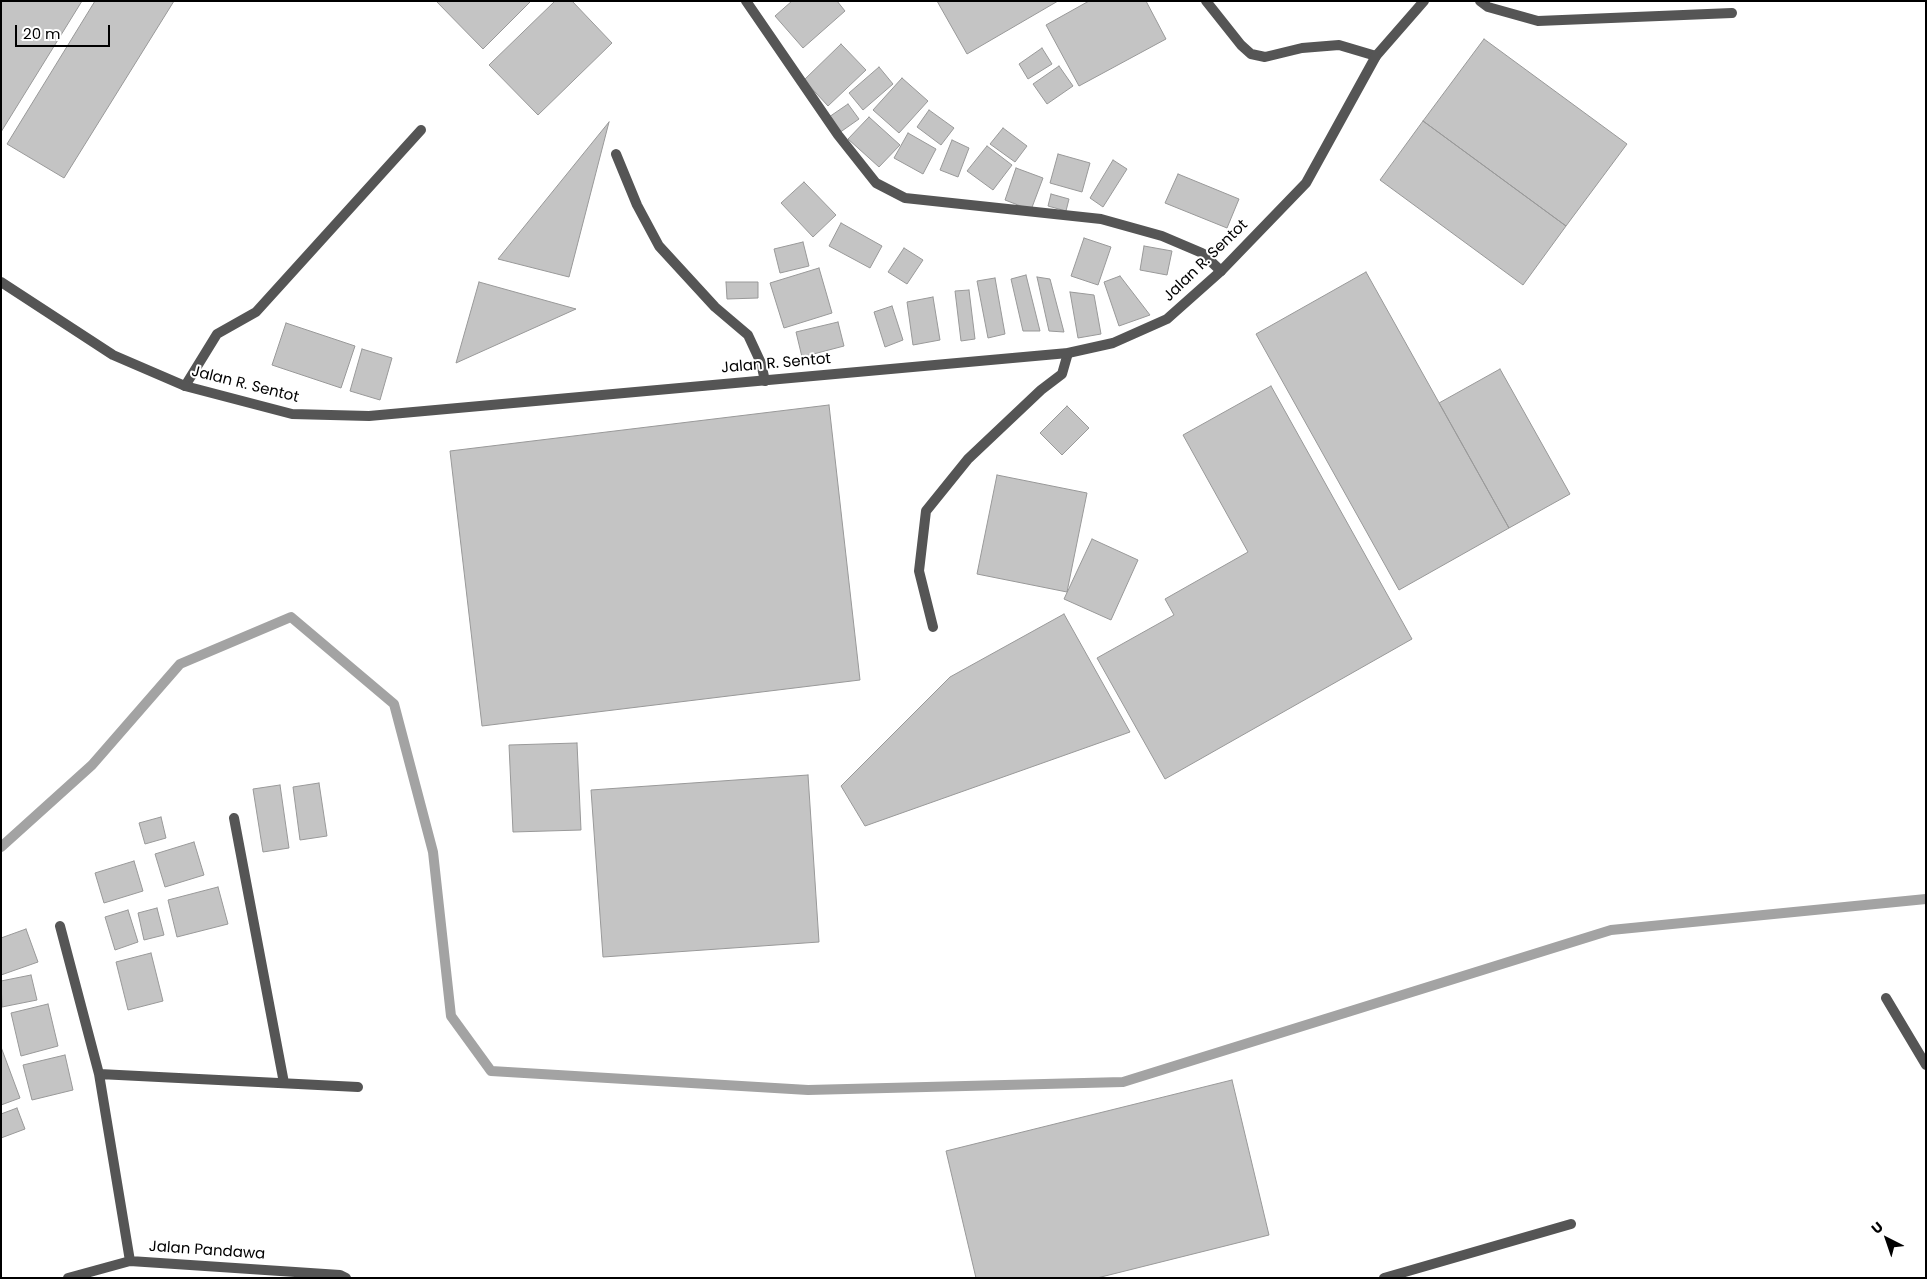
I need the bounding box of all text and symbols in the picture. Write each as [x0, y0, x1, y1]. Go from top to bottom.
scale bar [18, 15, 112, 47]
text: 20 m [23, 23, 61, 44]
street label: Jalan R. Sentot [1160, 216, 1252, 306]
street label: Jalan R. Sentot [720, 350, 832, 378]
street label: Jalan R. Sentot [189, 363, 301, 407]
north arrow [1862, 1214, 1912, 1264]
text: U [1867, 1217, 1887, 1238]
street label: Jalan Pandawa [148, 1238, 266, 1264]

